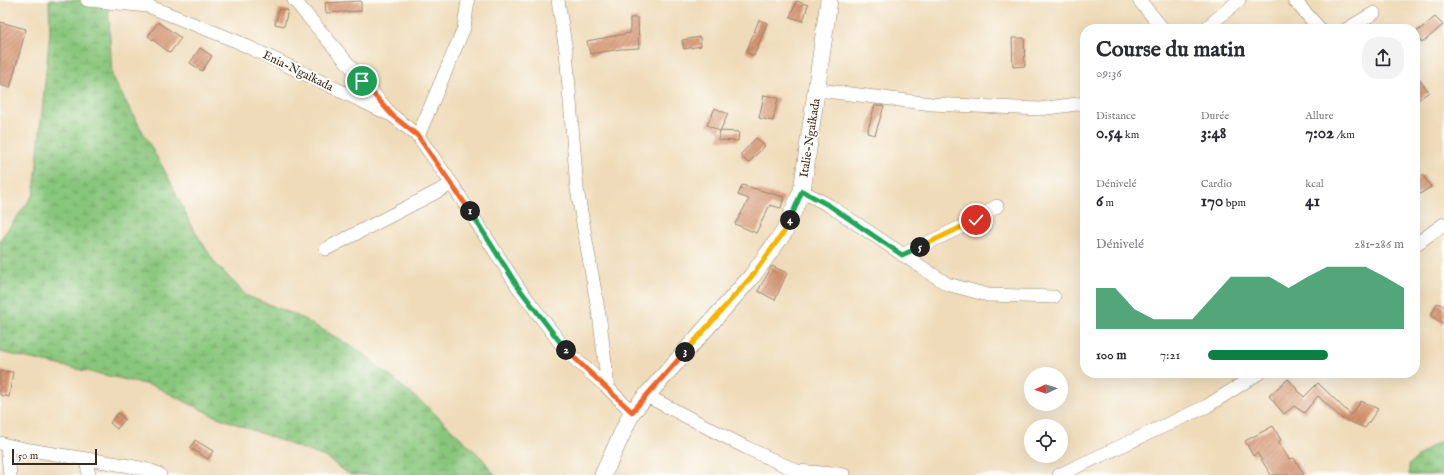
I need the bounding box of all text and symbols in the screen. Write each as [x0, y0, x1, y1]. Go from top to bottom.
text: Course du matin [1096, 36, 1245, 64]
button: share [1362, 37, 1404, 79]
street label: Enia-Ngaîkada [260, 47, 337, 95]
pin [345, 64, 379, 98]
text: 09:36 [1096, 65, 1122, 82]
icon: arrive [351, 70, 373, 92]
street label: Italie-Ngaîkada [796, 96, 824, 179]
text: Distance [1096, 109, 1136, 123]
text: Durée [1201, 109, 1229, 123]
text: Allure [1305, 109, 1334, 123]
text: 0.54 [1096, 123, 1122, 144]
text: 3:48 [1201, 123, 1227, 144]
text: 7:02 [1305, 123, 1334, 144]
text: km [1122, 128, 1139, 142]
text: /km [1334, 128, 1355, 142]
text: Dénivelé [1096, 177, 1137, 191]
text: Cardio [1201, 177, 1232, 191]
text: kcal [1305, 177, 1324, 191]
text: 6 [1096, 191, 1103, 212]
text: 170 [1201, 191, 1223, 212]
text: 41 [1305, 191, 1320, 212]
text: m [1103, 196, 1114, 210]
text: bpm [1223, 196, 1246, 210]
pin: 1 [460, 201, 480, 221]
pin [959, 203, 993, 237]
text: 1 [468, 204, 472, 218]
icon: check [965, 209, 987, 231]
pin: 4 [780, 210, 800, 230]
text: 4 [787, 213, 793, 227]
text: Dénivelé [1096, 236, 1144, 253]
text: 281–286 m [1354, 236, 1404, 253]
pin: 5 [910, 237, 930, 257]
text: 5 [918, 240, 922, 254]
pin: 2 [556, 340, 576, 360]
pin: 3 [675, 342, 695, 362]
text: 2 [563, 343, 569, 357]
text: 3 [683, 345, 687, 359]
text: 100 m [1096, 347, 1126, 364]
text: 7:21 [1160, 347, 1180, 364]
north arrow [1024, 367, 1068, 411]
map controls [1024, 367, 1068, 463]
button: locate [1024, 419, 1068, 463]
scale bar [12, 447, 97, 466]
text: 50 m [18, 449, 38, 463]

